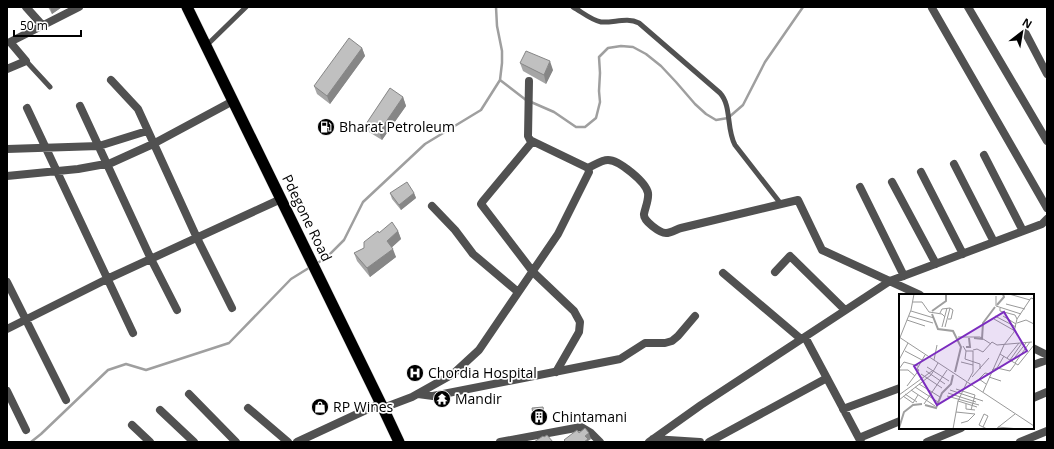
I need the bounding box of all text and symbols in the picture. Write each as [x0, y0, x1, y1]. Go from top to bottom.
scale bar [14, 12, 81, 38]
north arrow [1002, 12, 1042, 52]
text: N [1020, 14, 1035, 32]
text: 50 m [20, 17, 48, 34]
fuel station icon: Bharat Petroleum [316, 117, 336, 137]
place label: Bharat Petroleum [339, 117, 455, 136]
street label: Pdegone Road [278, 171, 337, 264]
inset map [899, 294, 1034, 429]
hospital icon: Chordia Hospital [405, 363, 425, 383]
place label: Chordia Hospital [428, 363, 537, 382]
temple icon: Mandir [432, 389, 452, 409]
place label: Mandir [455, 389, 502, 408]
shop icon: RP Wines [310, 397, 330, 417]
place label: RP Wines [333, 397, 394, 416]
building icon: Chintamani [529, 407, 549, 427]
place label: Chintamani [552, 407, 627, 426]

